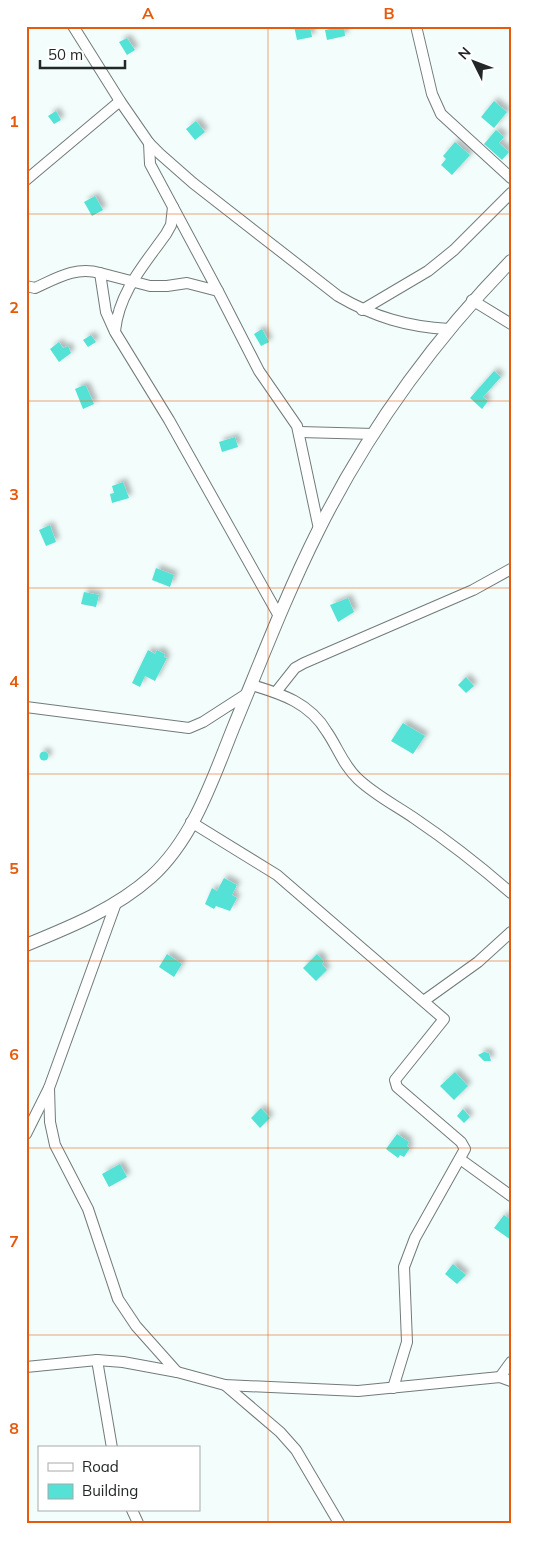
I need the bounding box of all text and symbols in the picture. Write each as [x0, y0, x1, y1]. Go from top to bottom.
text: A [142, 3, 154, 23]
text: B [383, 3, 395, 23]
scale bar [40, 38, 125, 70]
north arrow [450, 38, 500, 88]
text: N [454, 43, 475, 63]
text: 50 m [48, 45, 83, 64]
text: 1 [9, 111, 19, 131]
text: 2 [9, 297, 19, 317]
text: 3 [9, 484, 19, 504]
text: 4 [9, 671, 19, 691]
text: 5 [9, 858, 19, 878]
text: 6 [9, 1044, 19, 1064]
text: 7 [9, 1231, 19, 1251]
text: 8 [9, 1418, 19, 1438]
legend [38, 1446, 200, 1512]
text: Road [82, 1457, 119, 1476]
text: Building [82, 1481, 138, 1500]

